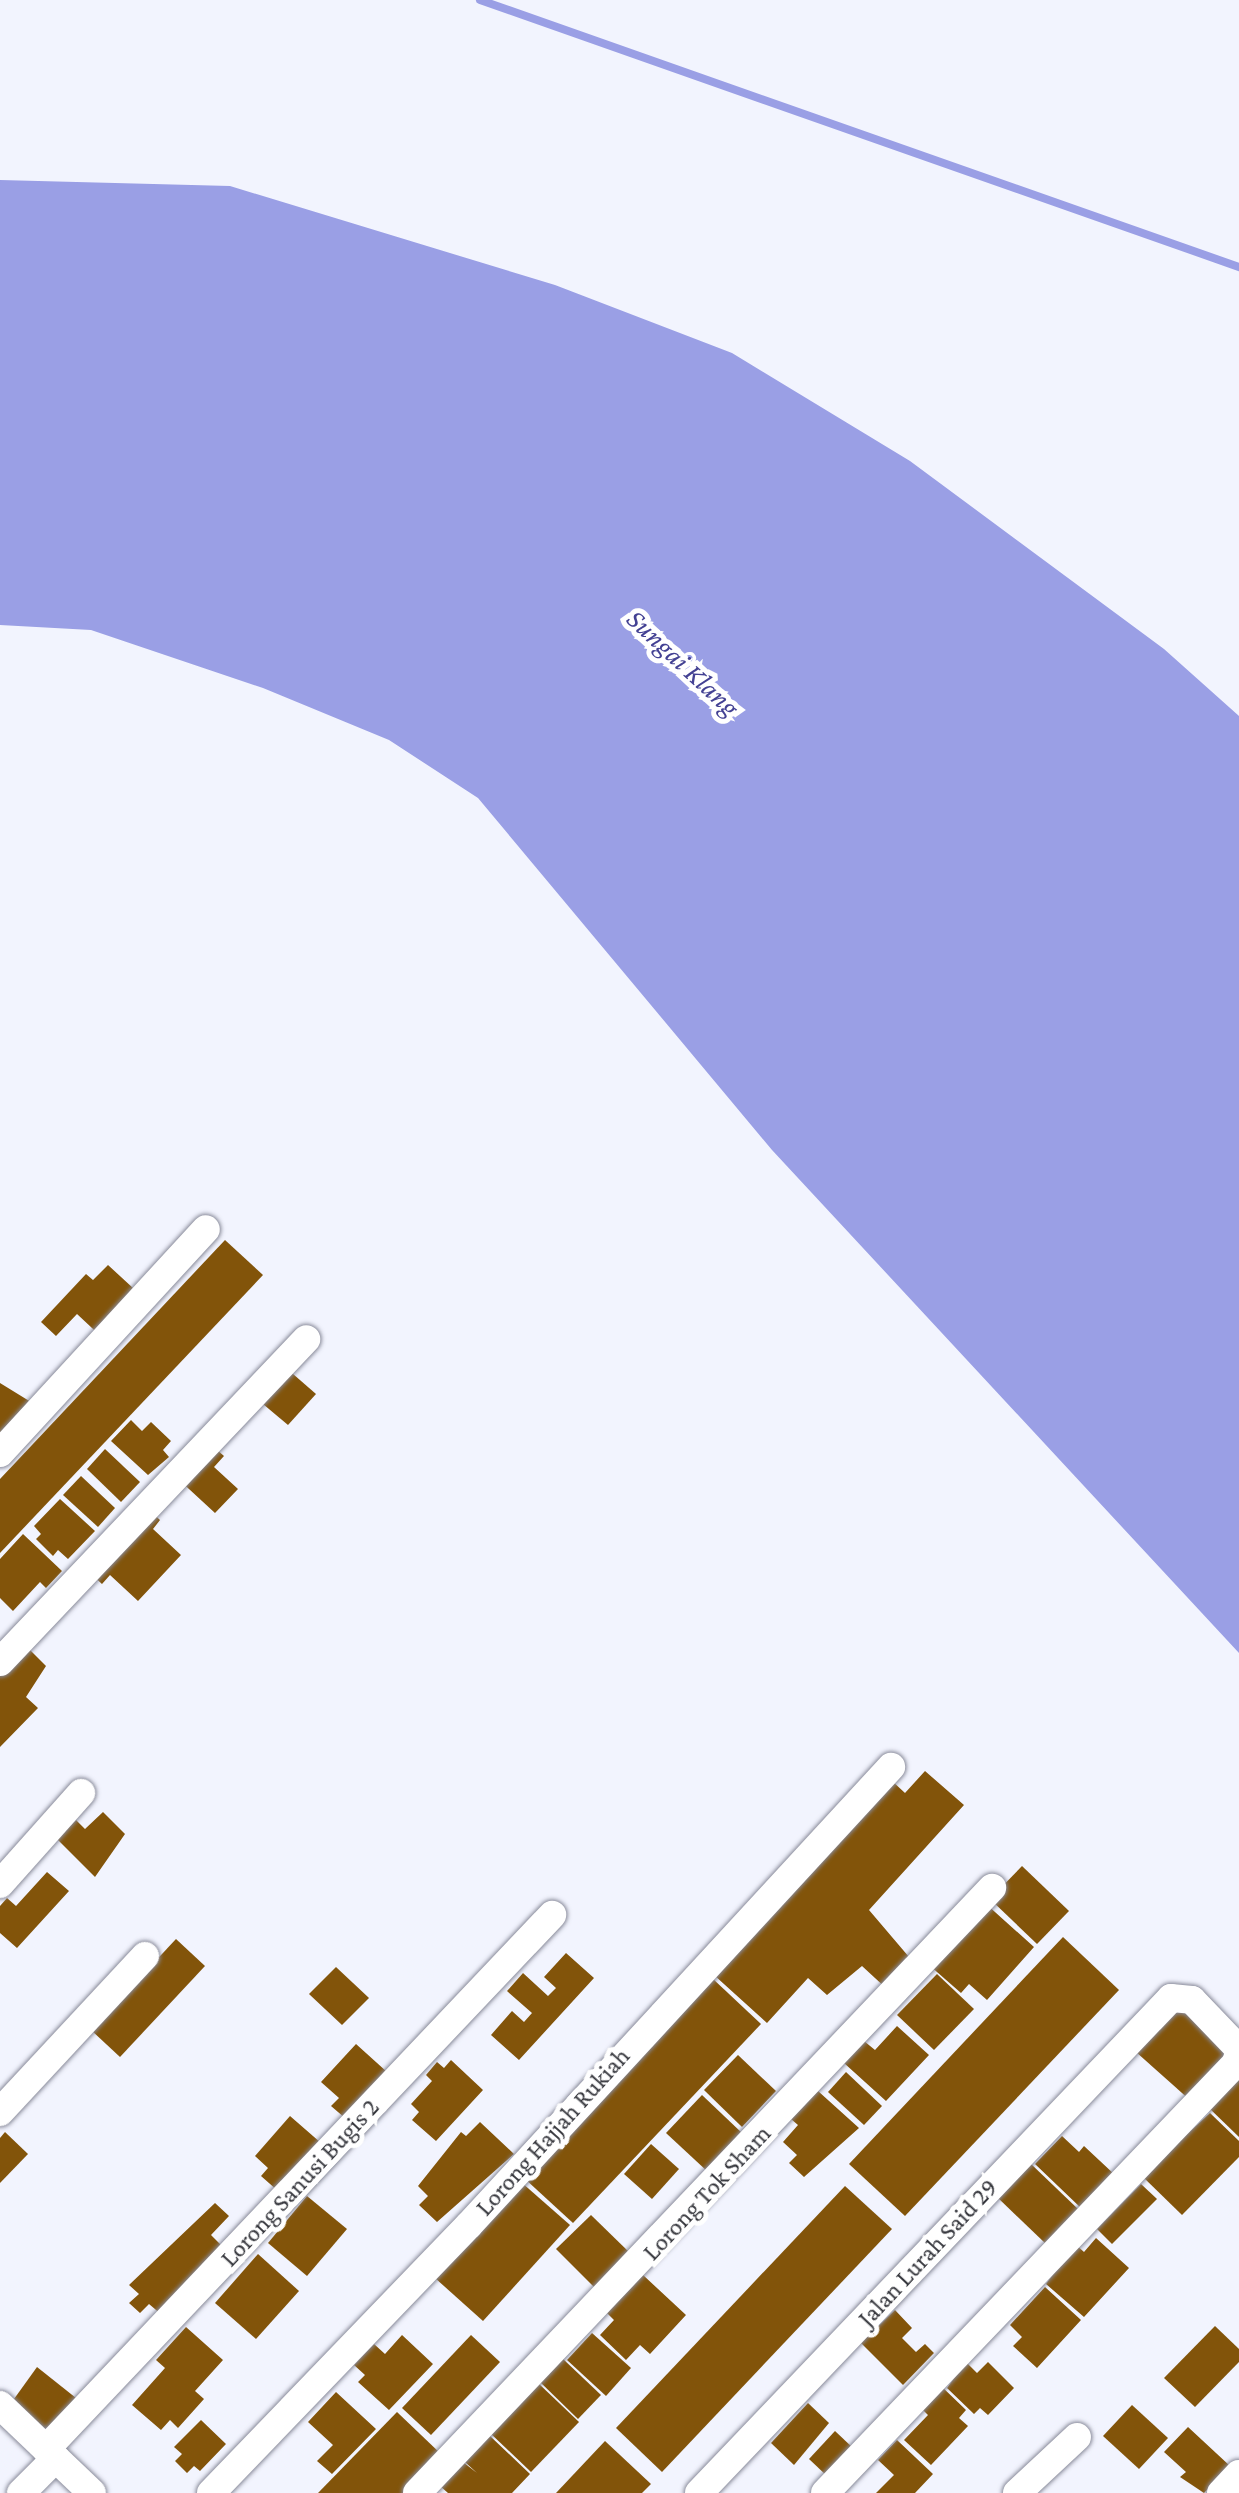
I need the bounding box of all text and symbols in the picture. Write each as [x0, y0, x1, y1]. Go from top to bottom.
water label: Sungai Klang [620, 602, 746, 724]
street label: Lorong Hajjah Rukiah [470, 2042, 636, 2222]
street label: Lorong Sanusi Bugis 2 [214, 2093, 386, 2273]
street label: Lorong Tok Sham [637, 2119, 777, 2267]
street label: Jalan Lurah Said 29 [852, 2173, 1004, 2333]

